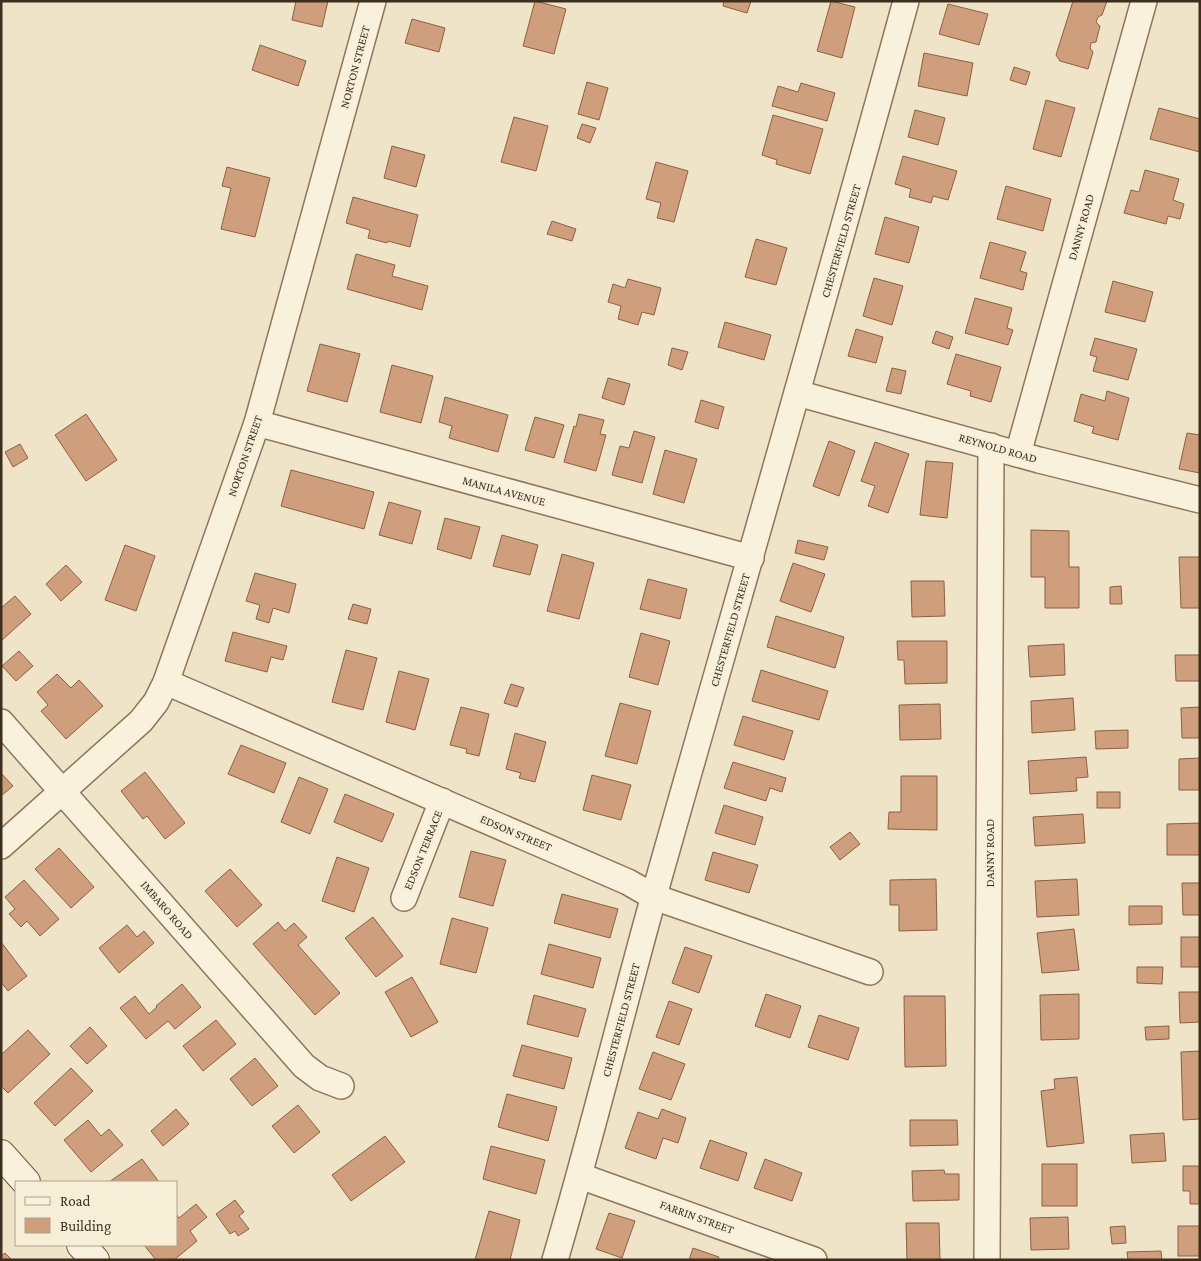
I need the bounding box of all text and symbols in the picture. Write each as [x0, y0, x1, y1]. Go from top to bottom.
street label: NORTON STREET [337, 24, 373, 110]
street label: CHESTERFIELD STREET [818, 182, 864, 299]
street label: DANNY ROAD [1065, 192, 1097, 262]
street label: NORTON STREET [225, 413, 266, 499]
street label: REYNOLD ROAD [957, 430, 1039, 466]
street label: MANILA AVENUE [461, 473, 548, 509]
street label: CHESTERFIELD STREET [707, 571, 753, 688]
street label: EDSON TERRACE [401, 808, 446, 892]
street label: EDSON STREET [478, 812, 554, 855]
street label: DANNY ROAD [983, 819, 997, 887]
street label: IMBARO ROAD [138, 878, 196, 942]
street label: CHESTERFIELD STREET [599, 961, 643, 1078]
legend [15, 1181, 178, 1246]
text: Road [60, 1193, 91, 1209]
street label: FARRIN STREET [658, 1197, 736, 1237]
text: Building [60, 1218, 111, 1235]

